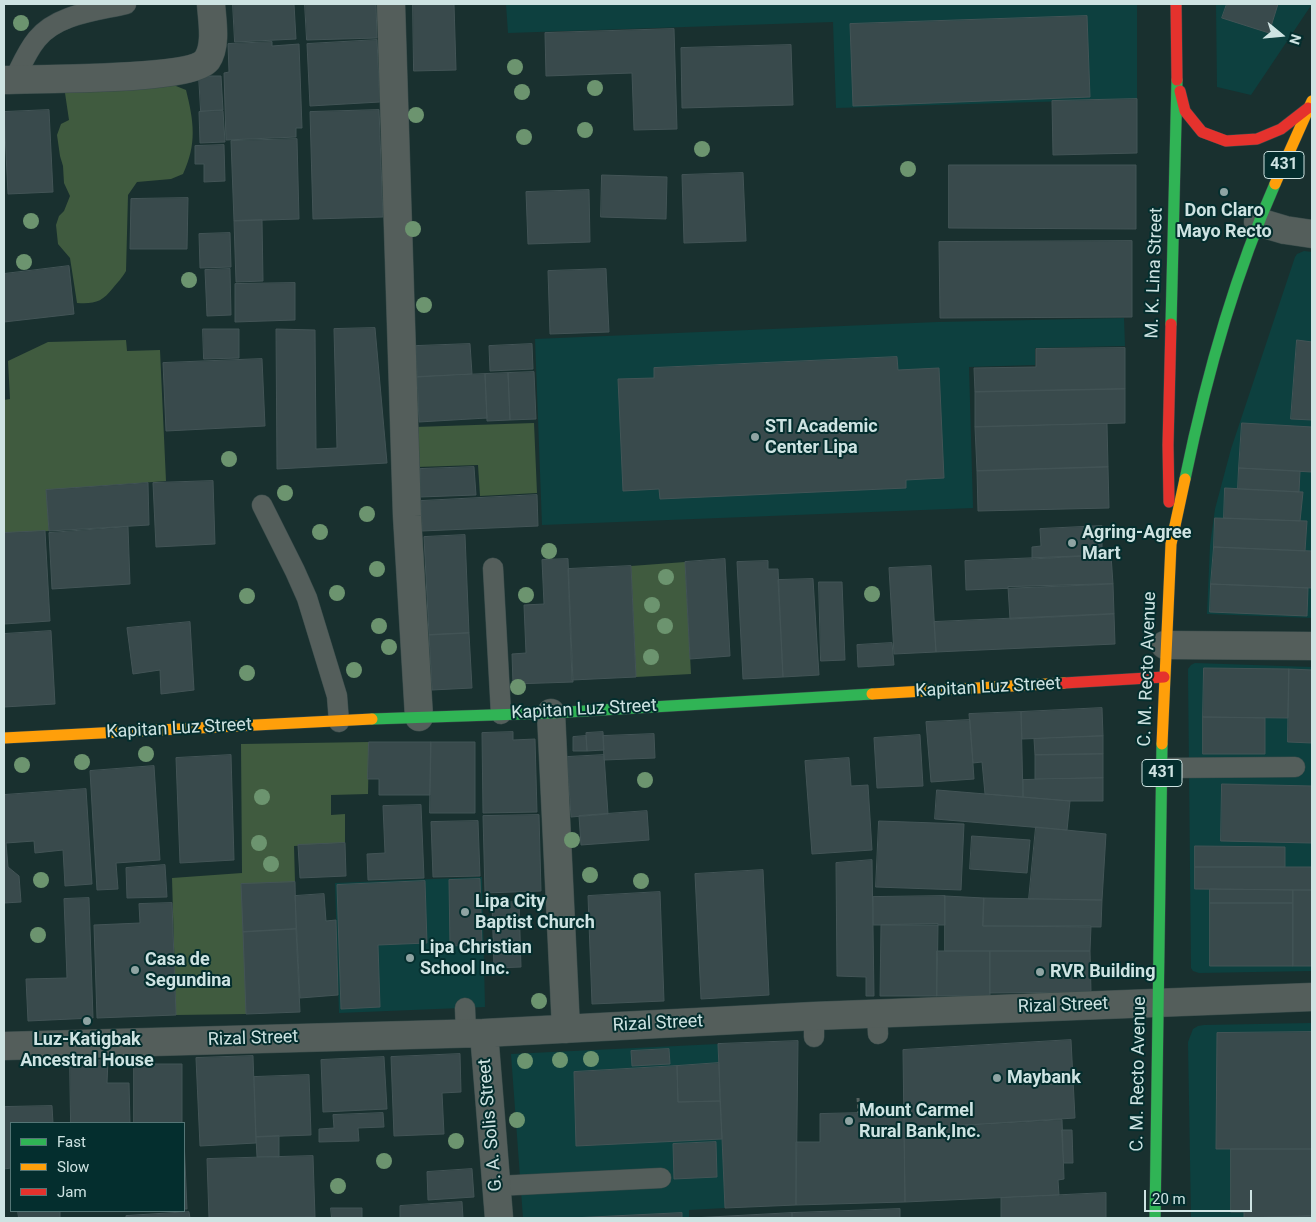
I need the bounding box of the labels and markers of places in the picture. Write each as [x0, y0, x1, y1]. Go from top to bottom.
marker: Don Claro Mayo Recto [1218, 186, 1230, 198]
place label: Don Claro Mayo Recto [1176, 200, 1272, 242]
place label: STI Academic Center Lipa [765, 416, 878, 458]
marker: STI Academic Center Lipa [749, 431, 761, 443]
place label: Agring-Agree Mart [1082, 522, 1191, 564]
marker: Agring-Agree Mart [1066, 537, 1078, 549]
place label: Lipa City Baptist Church [475, 891, 595, 934]
marker: Lipa City Baptist Church [459, 906, 471, 918]
place label: Lipa Christian School Inc. [420, 937, 532, 980]
place label: Casa de Segundina [145, 949, 231, 992]
marker: Lipa Christian School Inc. [404, 952, 416, 964]
place label: RVR Building [1050, 961, 1155, 983]
marker: Casa de Segundina [129, 964, 141, 976]
marker: RVR Building [1034, 966, 1046, 978]
marker: Luz-Katigbak Ancestral House [81, 1015, 93, 1027]
place label: Luz-Katigbak Ancestral House [20, 1029, 154, 1072]
place label: Maybank [1007, 1067, 1081, 1089]
marker: Maybank [991, 1072, 1003, 1084]
place label: Mount Carmel Rural Bank,Inc. [859, 1100, 981, 1142]
marker: Mount Carmel Rural Bank,Inc. [843, 1115, 855, 1127]

